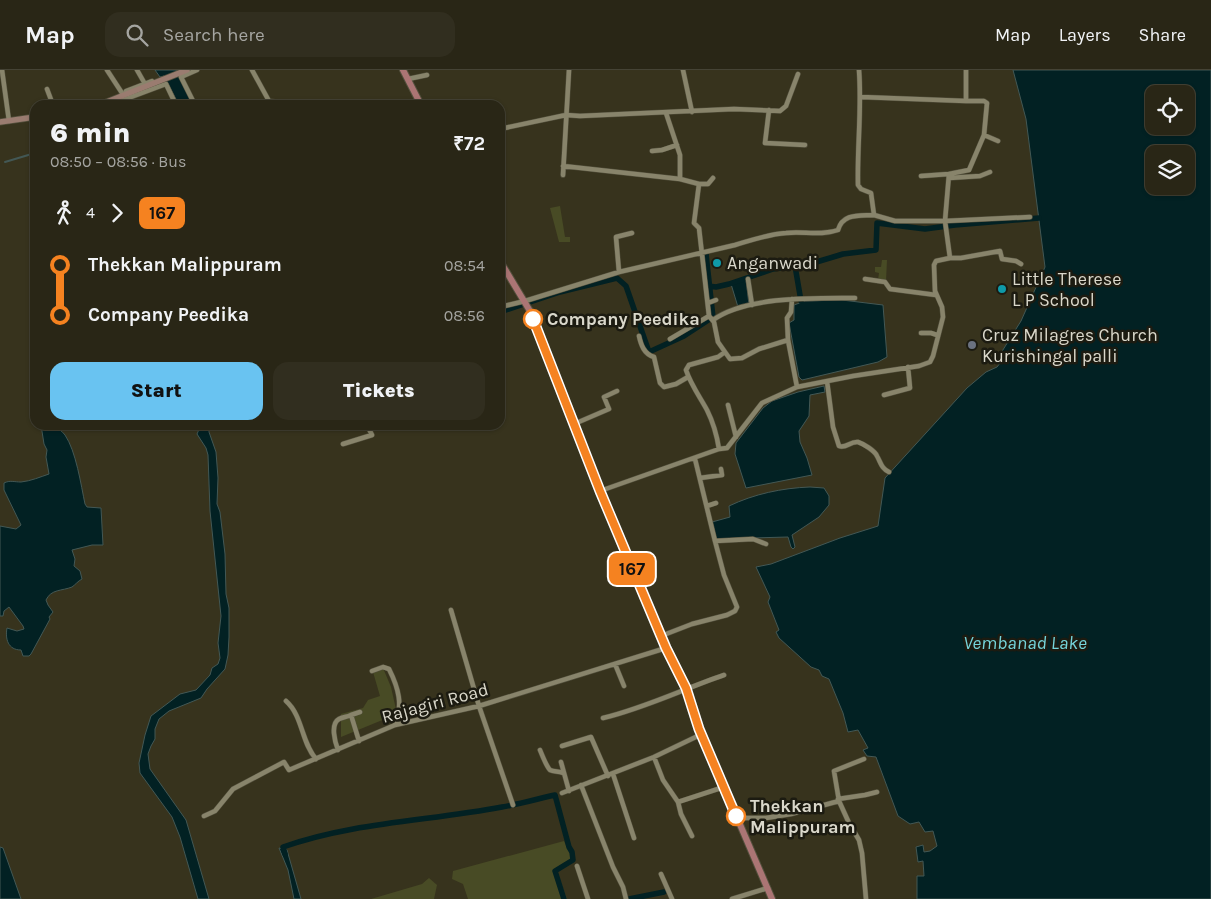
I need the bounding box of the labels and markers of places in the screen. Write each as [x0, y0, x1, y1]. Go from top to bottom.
place label: Anganwadi [727, 252, 818, 274]
marker: Anganwadi [711, 257, 723, 269]
place label: Little Therese L P School [1012, 268, 1121, 311]
marker: Little Therese L P School [996, 283, 1008, 295]
place label: Company Peedika [547, 308, 700, 330]
marker: Company Peedika [523, 309, 543, 329]
place label: Cruz Milagres Church Kurishingal palli [982, 324, 1158, 367]
marker: Cruz Milagres Church Kurishingal palli [966, 339, 978, 351]
place label: Thekkan Malippuram [750, 795, 856, 838]
marker: Thekkan Malippuram [726, 806, 746, 826]

